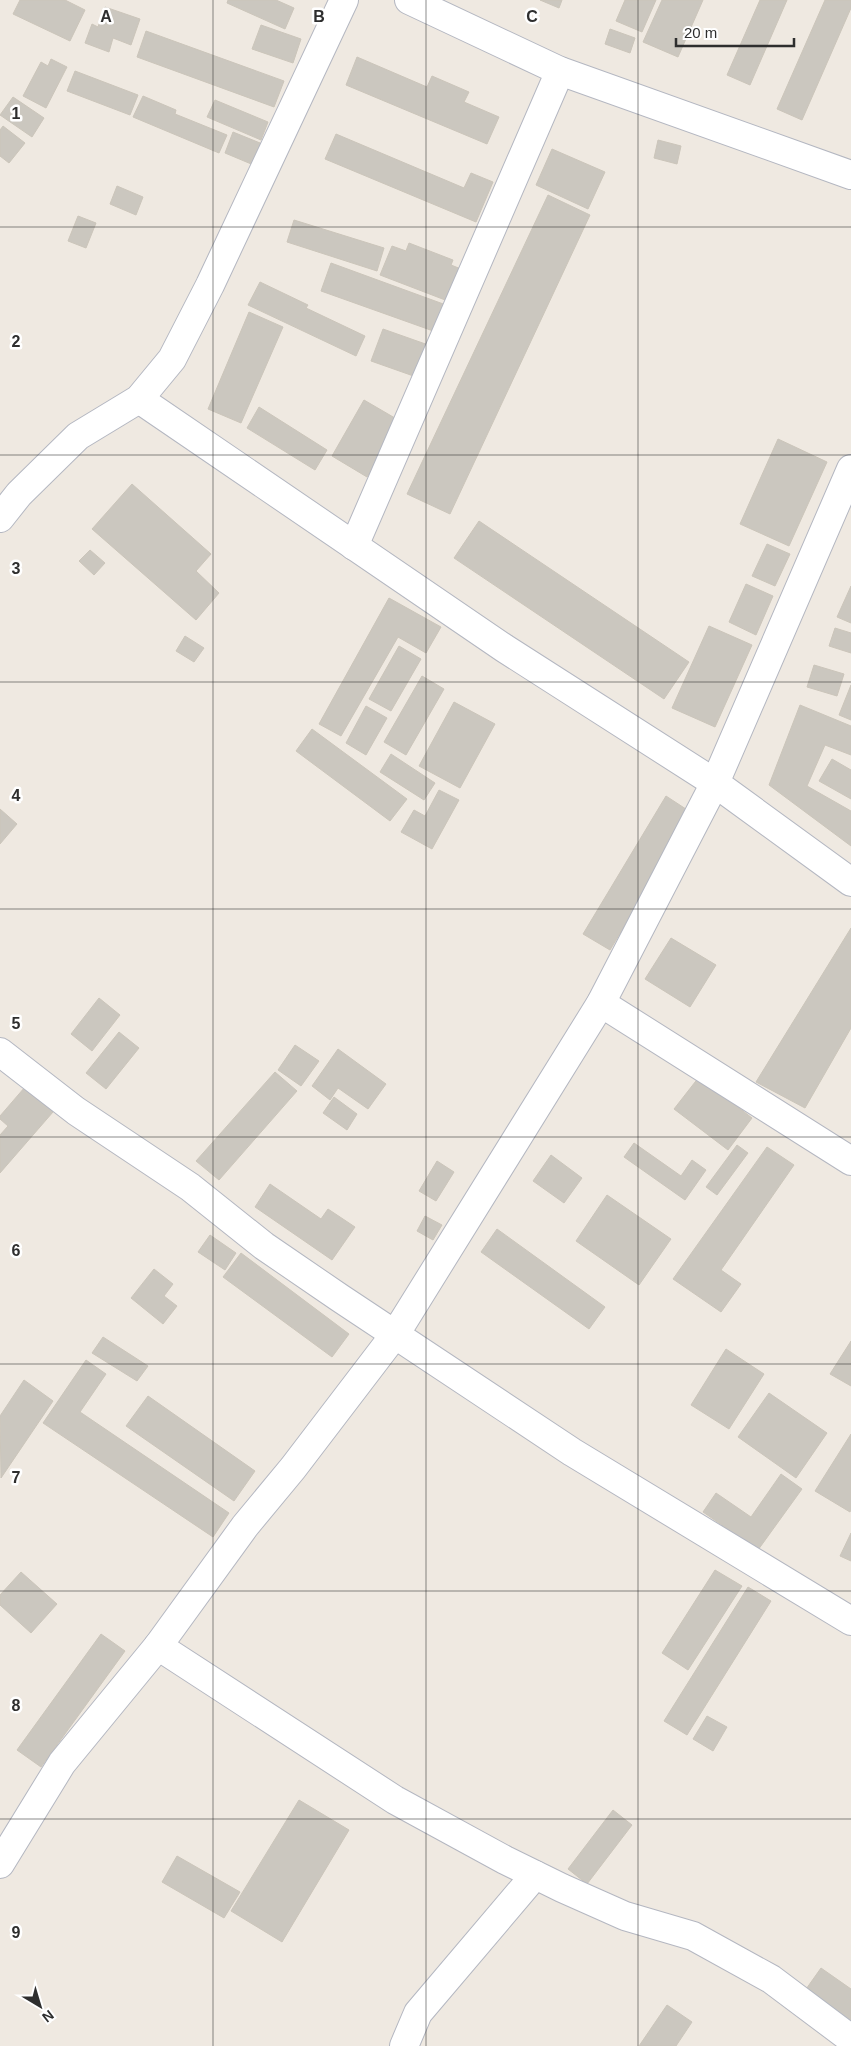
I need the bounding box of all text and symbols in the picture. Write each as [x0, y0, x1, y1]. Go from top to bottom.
text: A [100, 8, 112, 25]
text: B [313, 8, 325, 25]
text: C [526, 8, 538, 25]
scale bar [676, 15, 794, 47]
text: 20 m [684, 24, 717, 41]
text: 1 [12, 105, 21, 122]
text: 2 [12, 333, 21, 350]
text: 3 [12, 560, 21, 577]
text: 4 [12, 787, 21, 804]
text: 5 [12, 1015, 21, 1032]
text: 6 [12, 1242, 21, 1259]
text: 7 [12, 1469, 21, 1486]
text: 8 [12, 1697, 21, 1714]
text: 9 [12, 1924, 21, 1941]
north arrow [15, 1981, 65, 2031]
text: N [39, 2007, 57, 2026]

